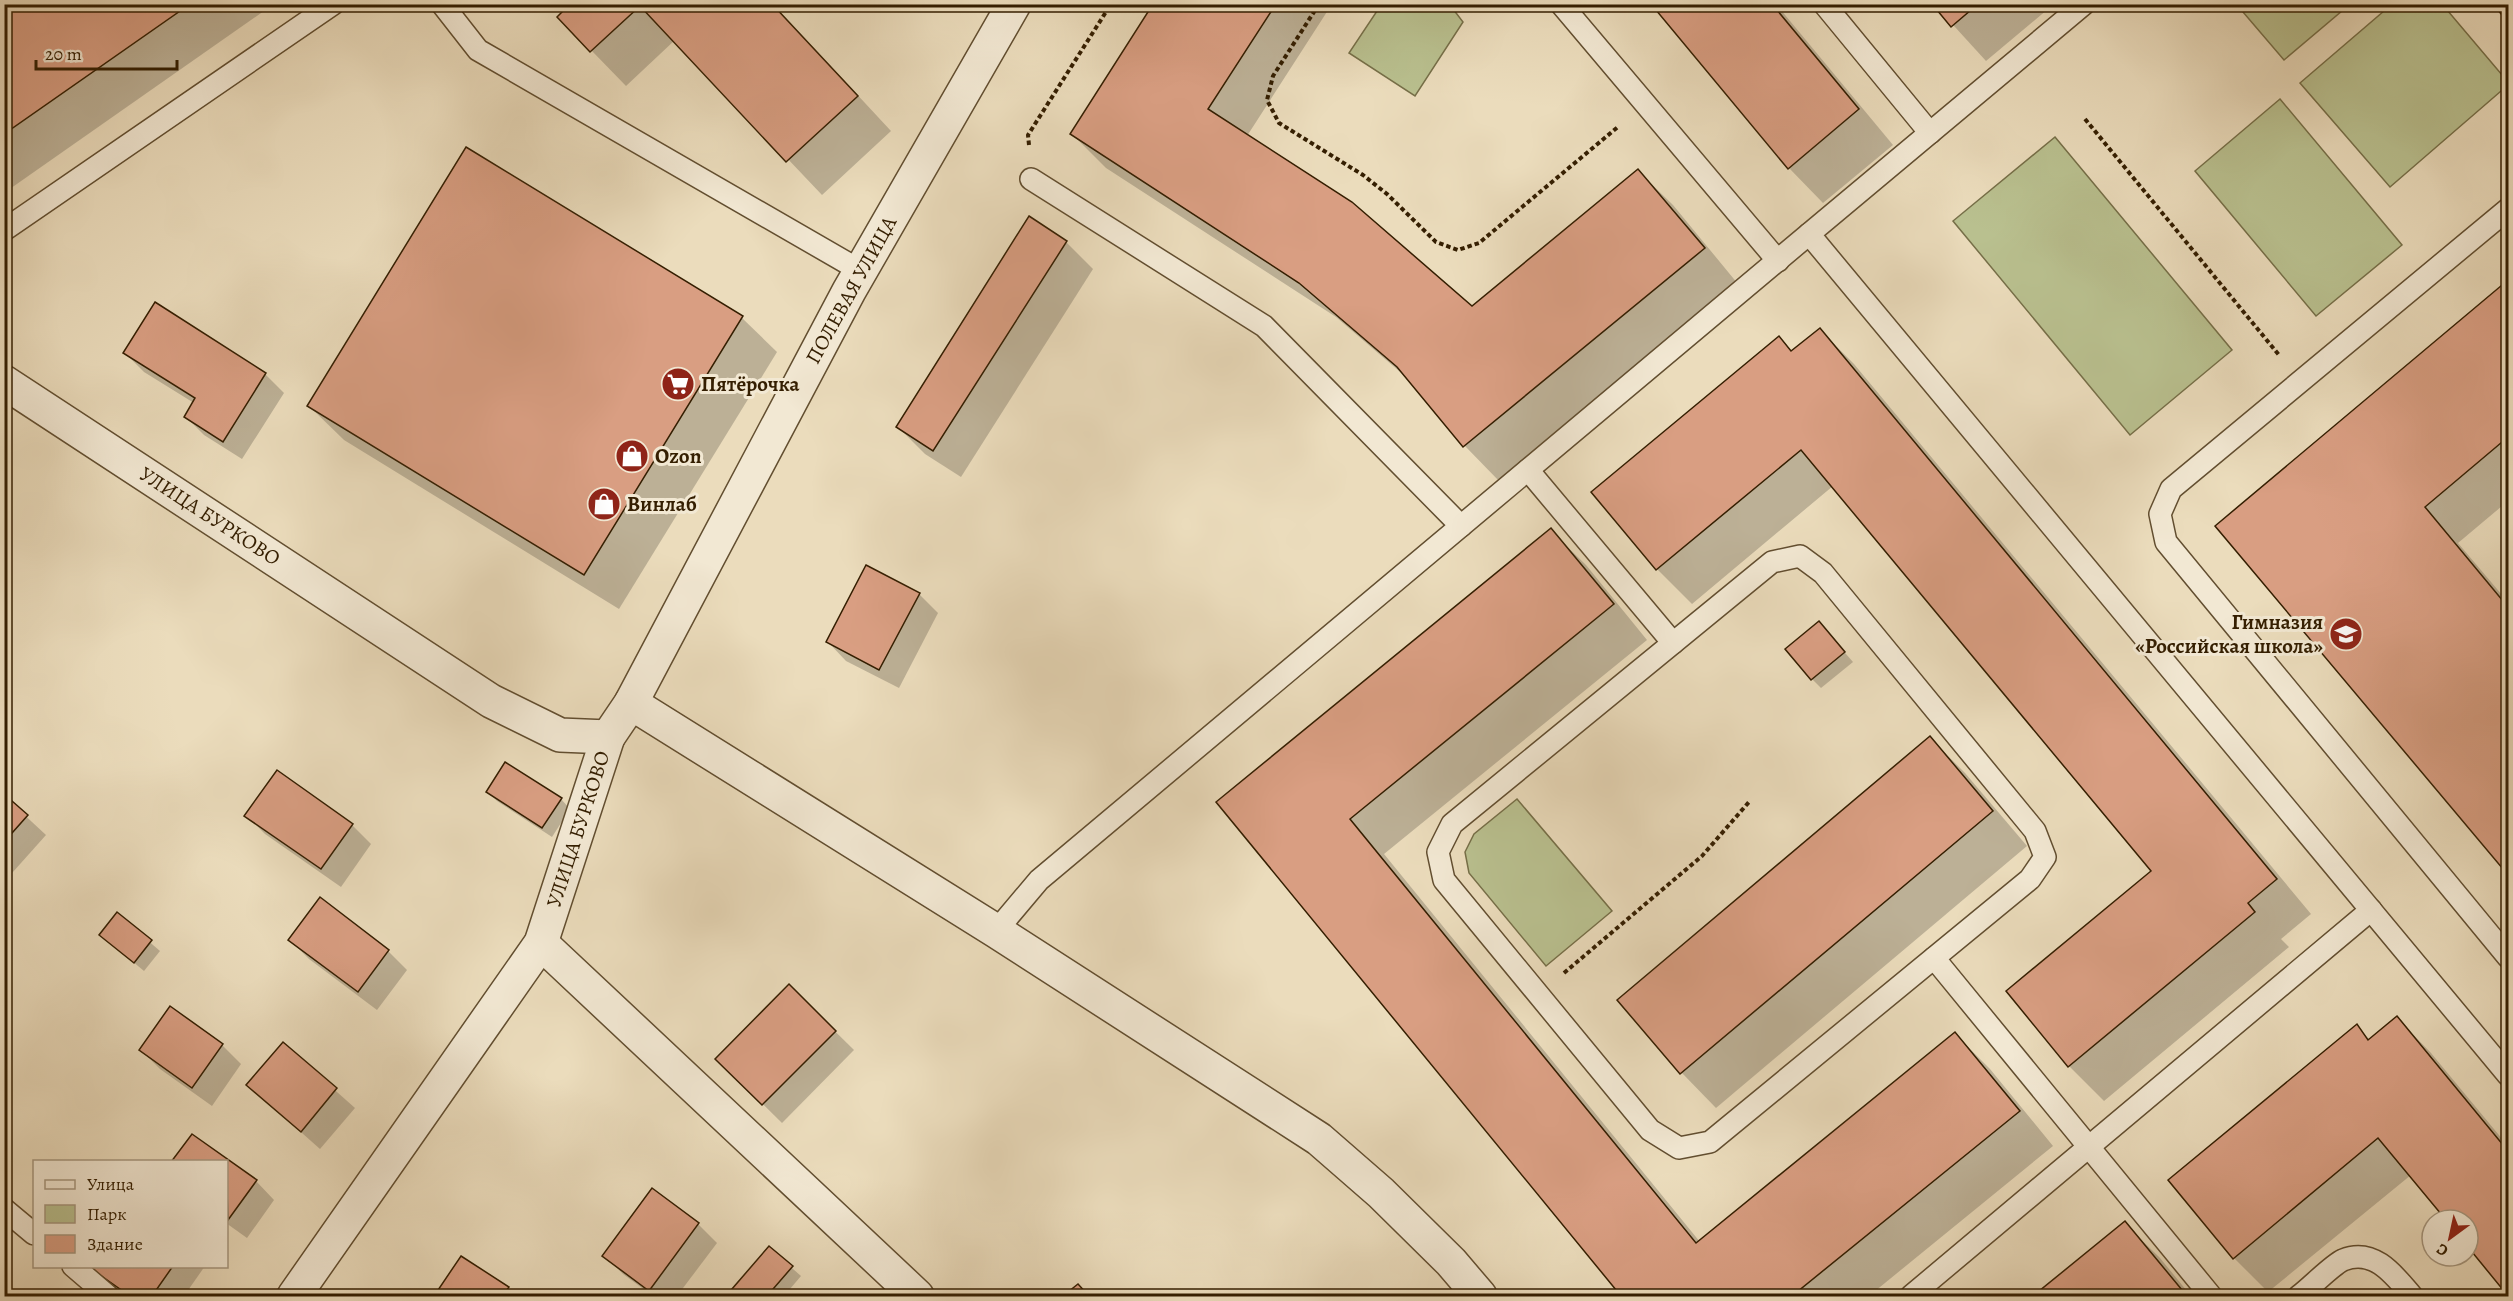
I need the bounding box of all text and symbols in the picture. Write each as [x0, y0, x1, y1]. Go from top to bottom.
scale bar [36, 33, 177, 71]
text: 20 m [45, 42, 82, 66]
street label: ПОЛЕВАЯ УЛИЦА [799, 211, 904, 369]
supermarket icon: Пятёрочка [660, 366, 696, 402]
place label: Пятёрочка [701, 370, 800, 398]
shop icon: Ozon [614, 438, 650, 474]
place label: Ozon [655, 442, 702, 470]
street label: УЛИЦА БУРКОВО [134, 460, 286, 572]
shop icon: Винлаб [586, 486, 622, 522]
place label: Винлаб [627, 490, 697, 518]
place label: Гимназия «Российская школа» [2135, 608, 2323, 660]
school or university icon: Гимназия «Российская школа» [2328, 616, 2364, 652]
street label: УЛИЦА БУРКОВО [540, 747, 616, 911]
legend [33, 1160, 228, 1268]
text: Улица [87, 1172, 135, 1196]
text: Парк [87, 1202, 127, 1226]
north arrow [2420, 1208, 2480, 1268]
text: Здание [87, 1232, 143, 1256]
text: С [2432, 1238, 2453, 1262]

